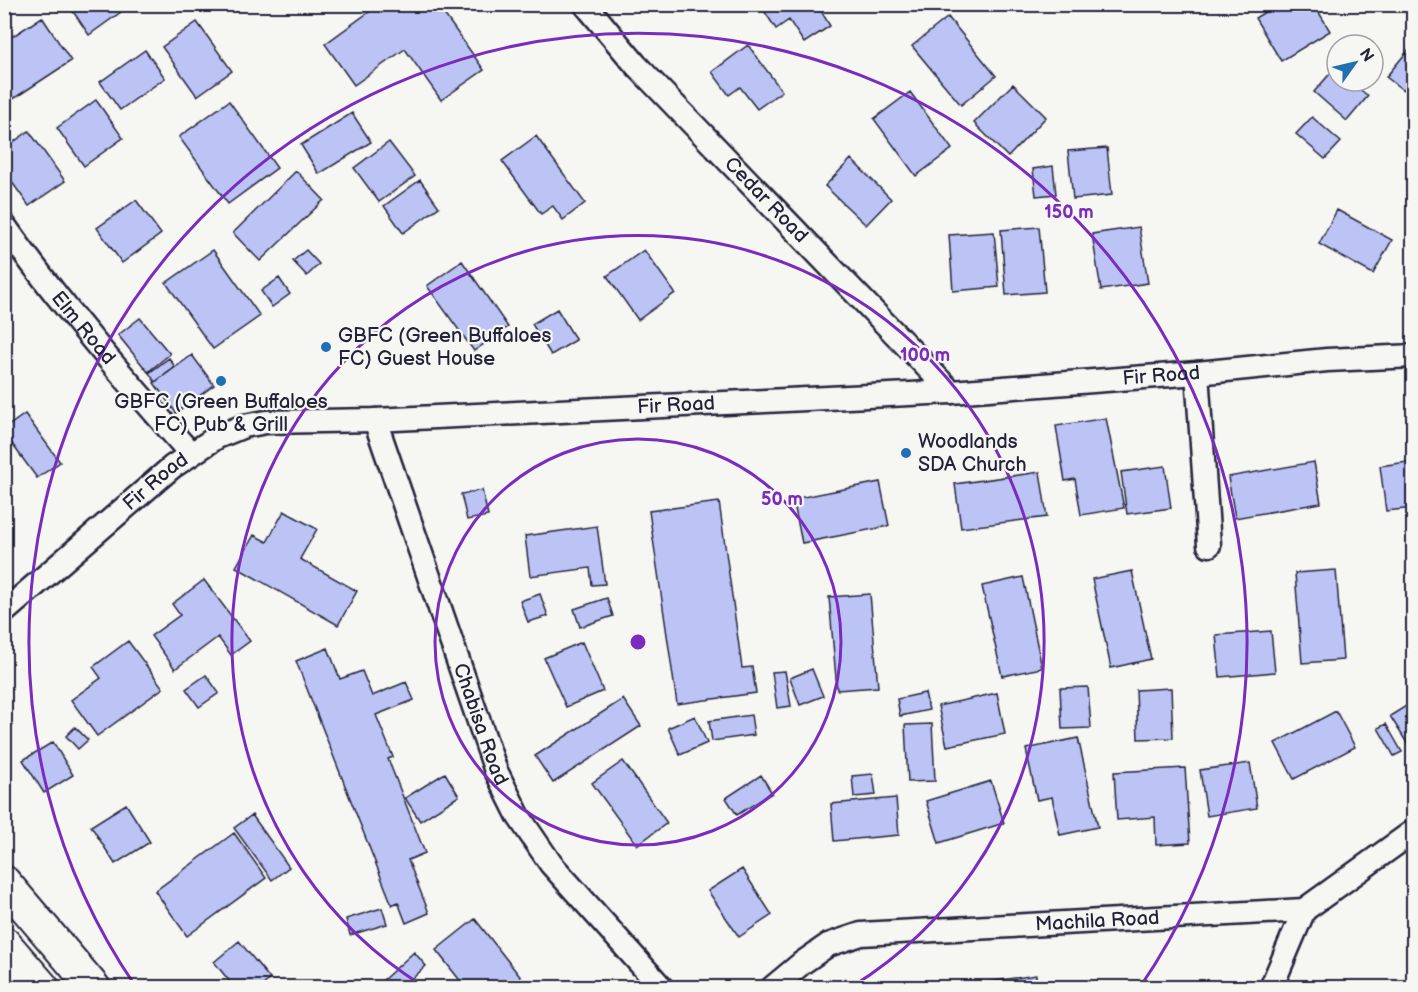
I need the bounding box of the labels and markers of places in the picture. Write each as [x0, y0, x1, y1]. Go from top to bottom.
place label: GBFC (Green Buffaloes FC) Guest House [338, 324, 551, 371]
marker: GBFC (Green Buffaloes FC) Guest House [319, 340, 333, 354]
marker: GBFC (Green Buffaloes FC) Pub & Grill [214, 374, 228, 388]
place label: GBFC (Green Buffaloes FC) Pub & Grill [114, 390, 328, 437]
place label: Woodlands SDA Church [918, 430, 1027, 477]
marker: Woodlands SDA Church [899, 446, 913, 460]
centre of rings [628, 632, 648, 652]

